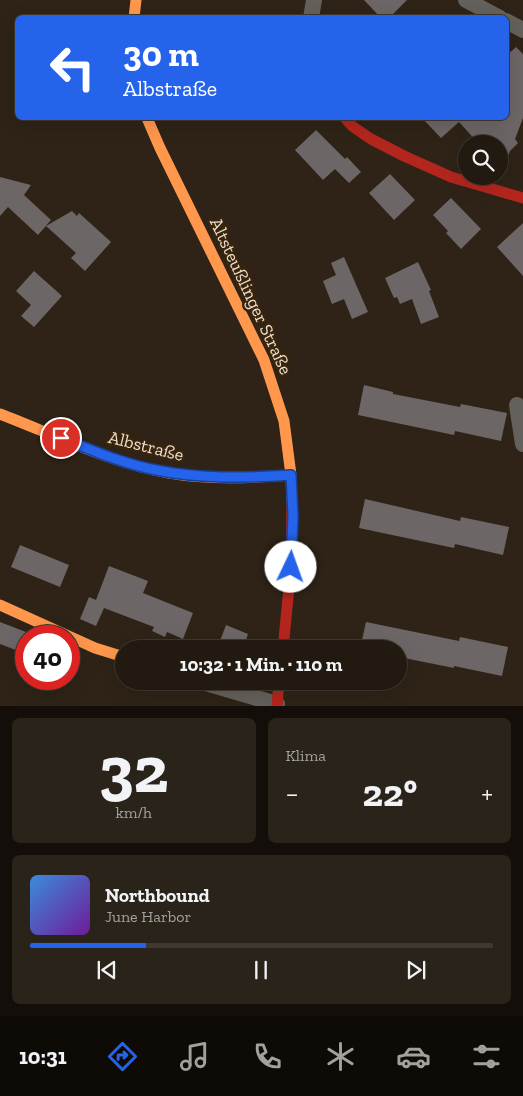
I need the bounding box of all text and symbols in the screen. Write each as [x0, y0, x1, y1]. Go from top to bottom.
text: 30 m [123, 33, 199, 75]
icon: left [40, 35, 105, 100]
text: Albstraße [123, 75, 217, 102]
map controls [458, 135, 508, 185]
button: search [458, 135, 508, 185]
street label: Altsteußlinger Straße [205, 214, 297, 378]
pin [40, 417, 82, 459]
icon: arrive [47, 424, 75, 452]
street label: Albstraße [106, 426, 186, 466]
position arrow [264, 540, 316, 592]
speed limit sign: 40 [15, 625, 80, 690]
text: 10:32 · 1 Min. · 110 m [180, 653, 342, 676]
text: 32 [99, 731, 169, 809]
text: Klima [286, 746, 326, 765]
text: 22° [363, 770, 417, 816]
text: − [286, 777, 299, 810]
text: + [481, 777, 493, 810]
text: km/h [115, 803, 152, 822]
text: Northbound [105, 884, 210, 907]
text: June Harbor [105, 907, 191, 926]
icon: previous [93, 956, 121, 984]
icon: pause [247, 956, 275, 984]
icon: next [402, 956, 430, 984]
icon: directions [105, 1039, 140, 1074]
icon: music [177, 1039, 212, 1074]
icon: phone [250, 1039, 285, 1074]
icon: climate [323, 1039, 358, 1074]
icon: car [396, 1039, 431, 1074]
icon: filters [469, 1039, 504, 1074]
text: 10:31 [19, 1043, 67, 1070]

